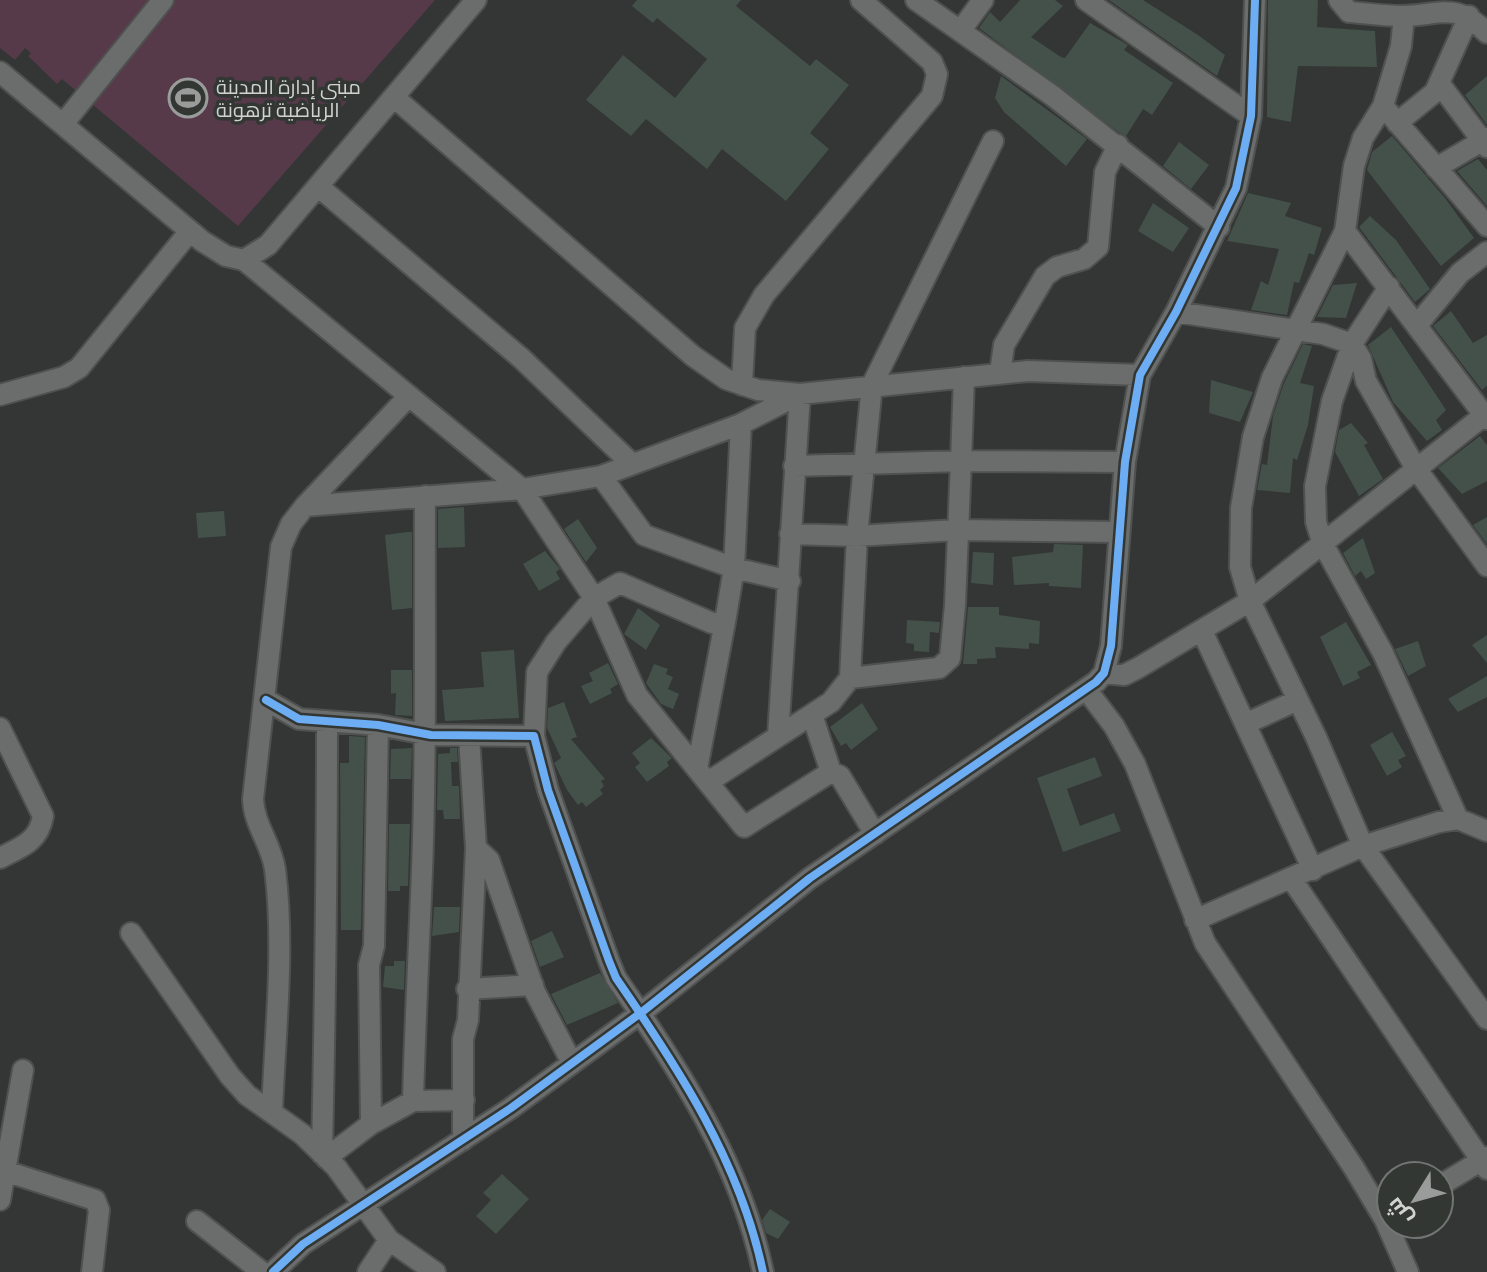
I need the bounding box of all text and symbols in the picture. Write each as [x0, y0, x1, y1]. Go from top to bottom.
place label: مبنى إدارة المدينة الرياضية ترهونة [216, 68, 361, 128]
sports icon: مبنى إدارة المدينة الرياضية ترهونة [167, 77, 209, 119]
north arrow [1375, 1160, 1455, 1240]
text: ش [1374, 1188, 1424, 1236]

